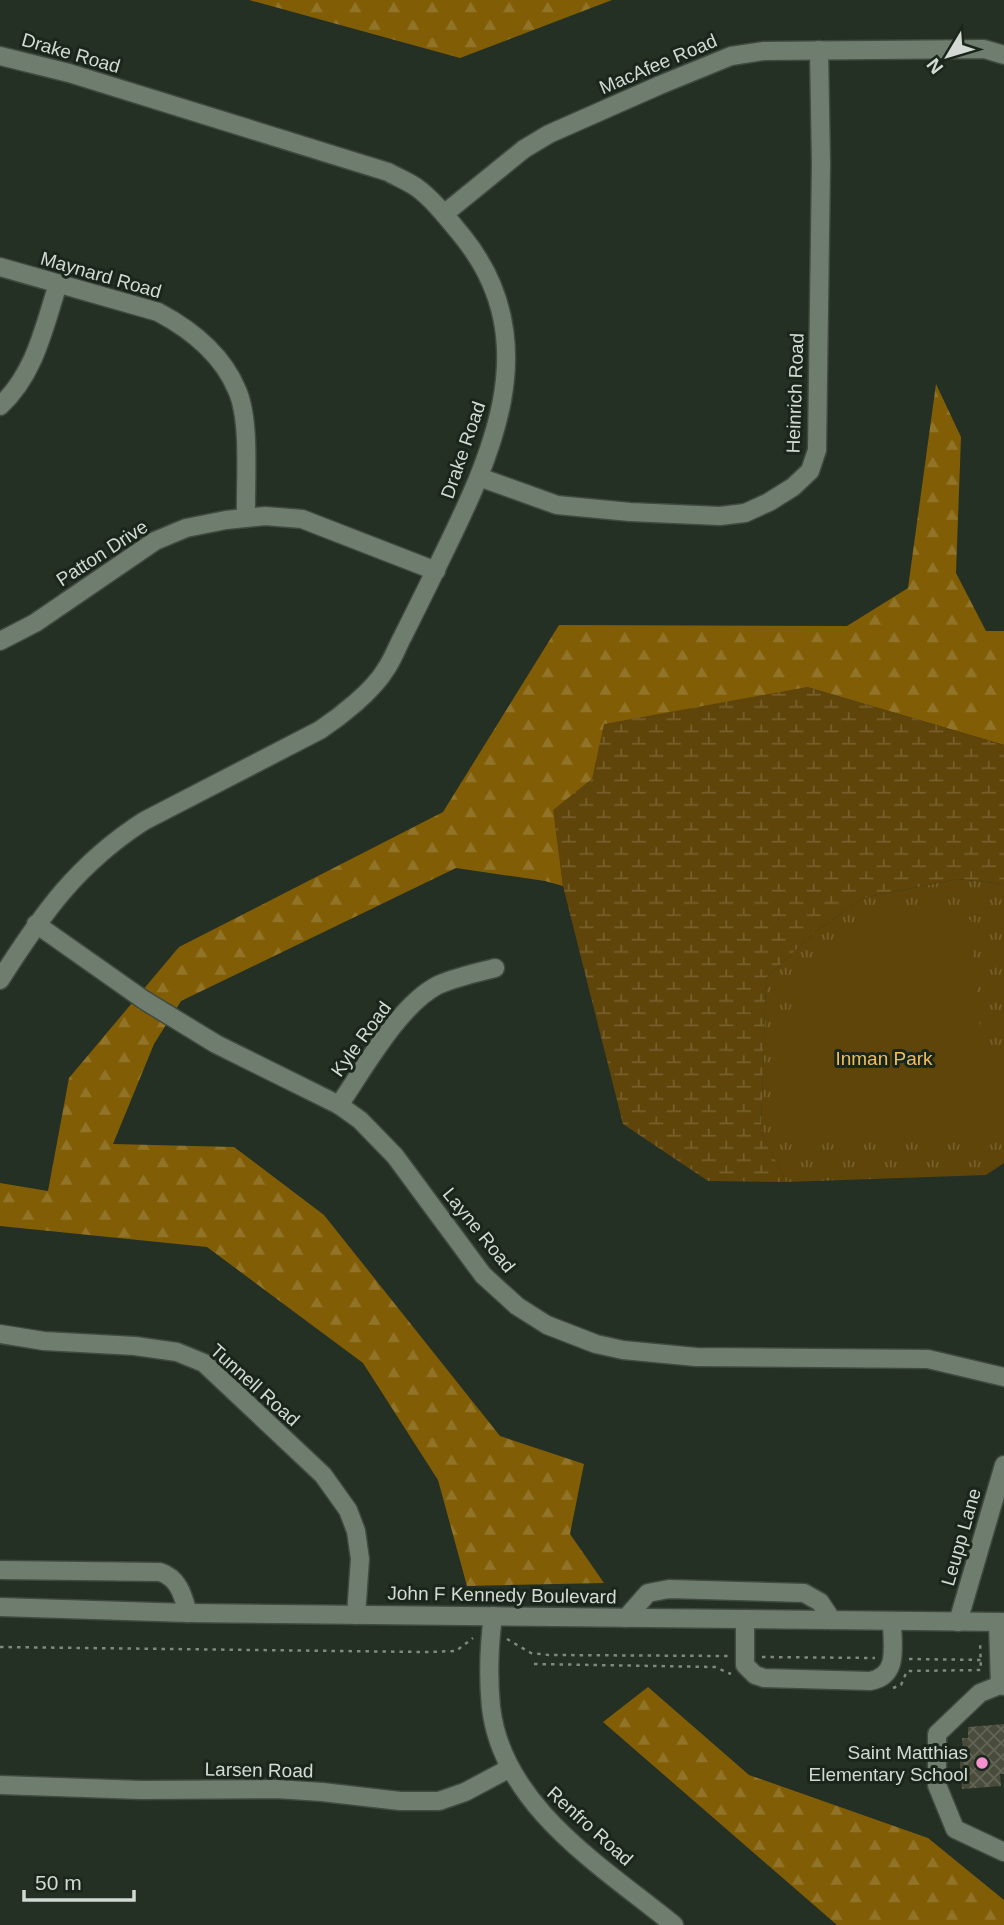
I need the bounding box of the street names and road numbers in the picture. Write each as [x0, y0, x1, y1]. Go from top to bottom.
street label: Drake Road [19, 29, 123, 77]
street label: MacAfee Road [596, 30, 720, 98]
street label: Maynard Road [38, 248, 164, 302]
street label: Heinrich Road [782, 332, 808, 454]
street label: Drake Road [437, 399, 489, 501]
street label: Patton Drive [52, 516, 152, 590]
street label: Kyle Road [327, 997, 395, 1081]
street label: Layne Road [439, 1184, 519, 1276]
street label: Tunnell Road [206, 1340, 304, 1430]
street label: Leupp Lane [937, 1486, 985, 1588]
street label: John F Kennedy Boulevard [387, 1583, 617, 1607]
street label: Larsen Road [204, 1759, 314, 1781]
street label: Renfro Road [543, 1782, 637, 1870]

